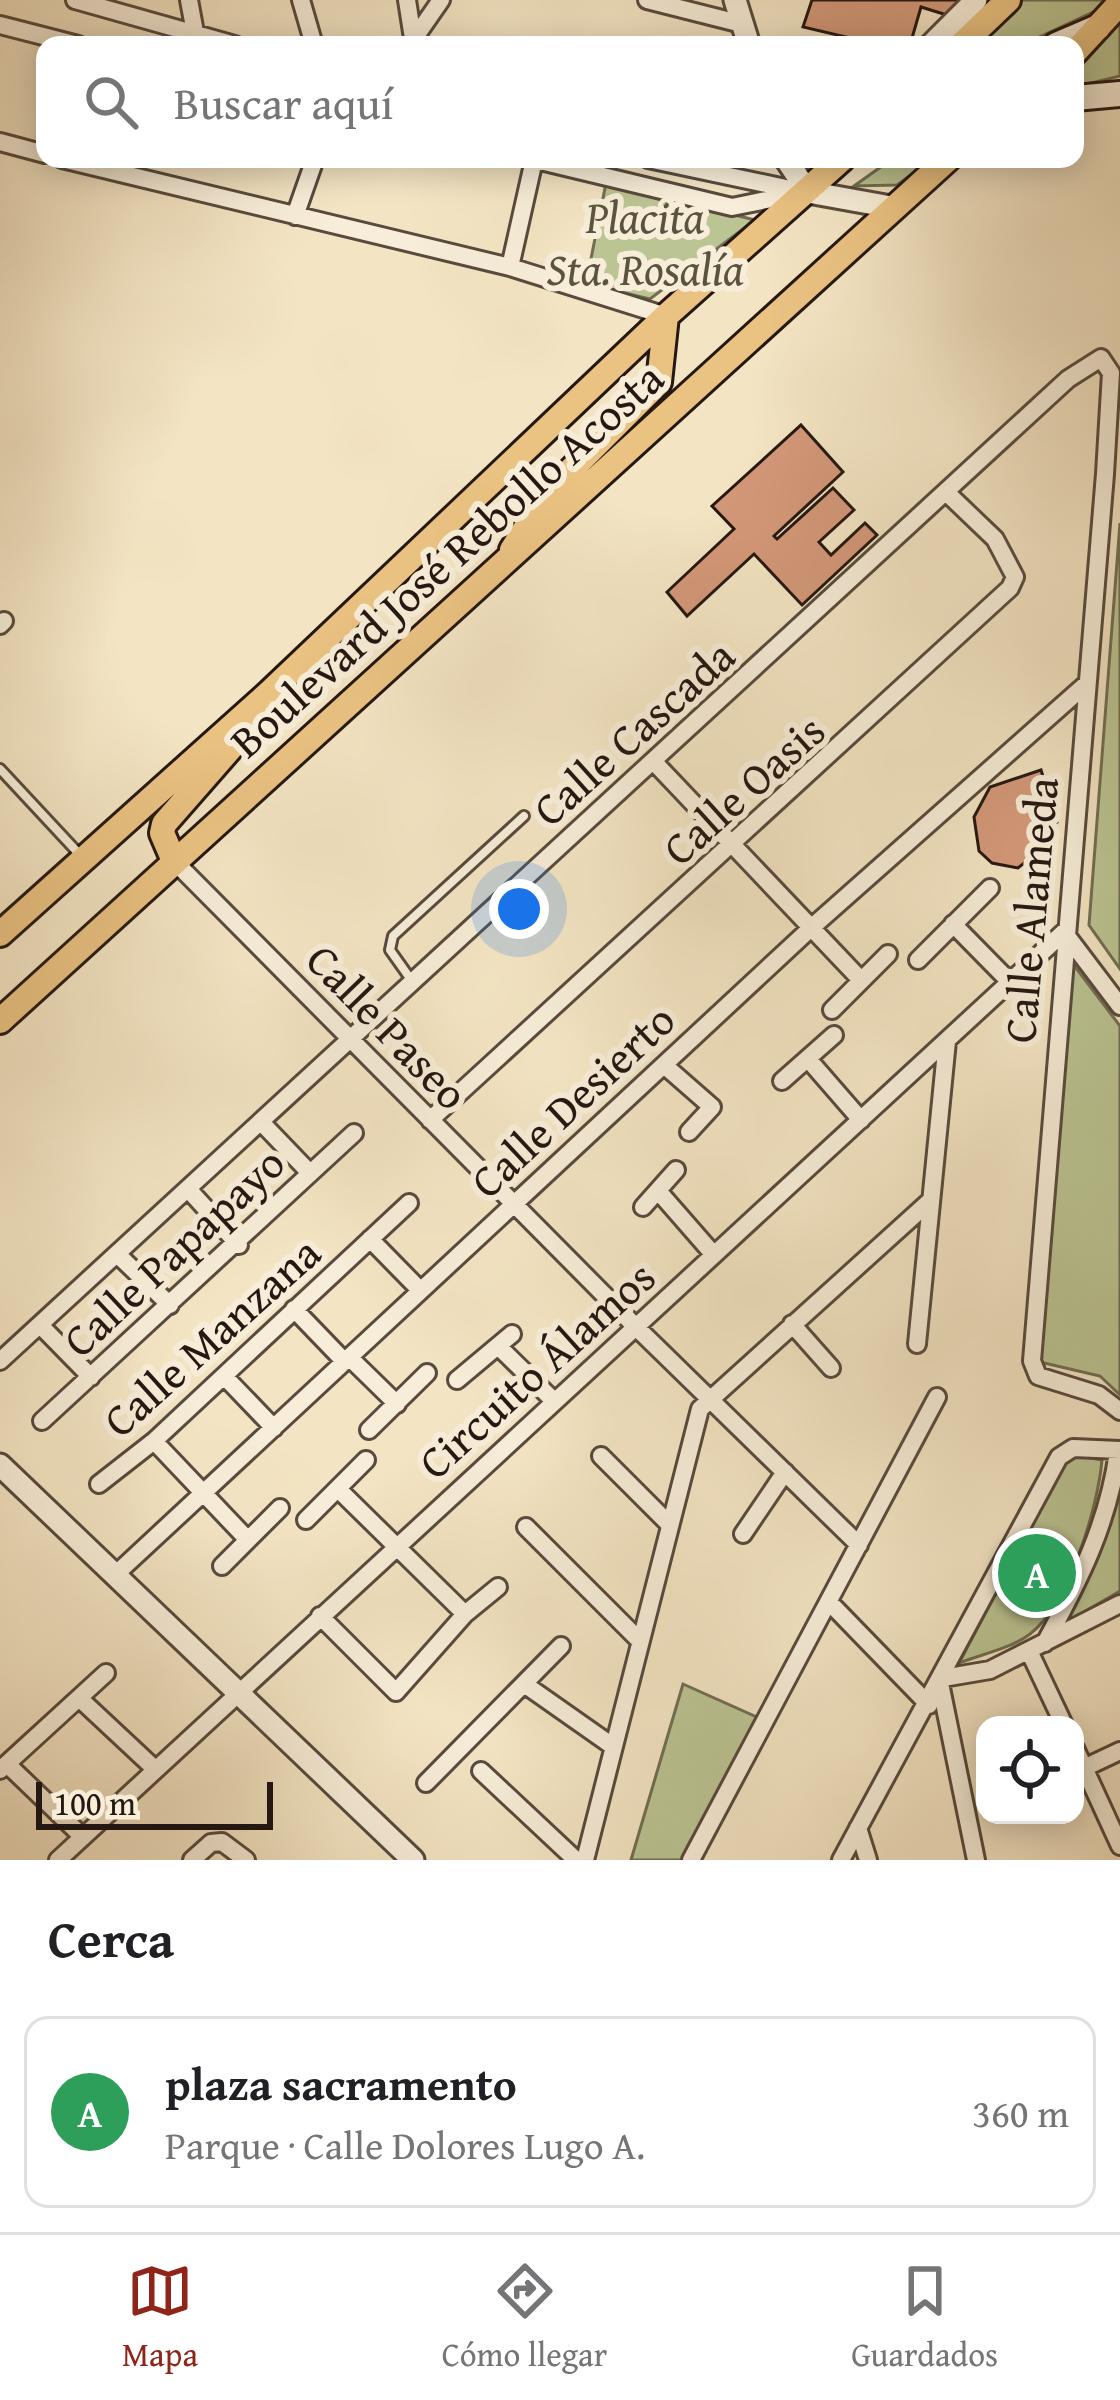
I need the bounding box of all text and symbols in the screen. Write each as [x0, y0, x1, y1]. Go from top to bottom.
search box [36, 36, 1084, 168]
icon: search [78, 69, 144, 135]
text: Buscar aquí [174, 70, 393, 135]
park label: Placita Sta. Rosalía [546, 184, 744, 301]
street label: Boulevard José Rebollo Acosta [215, 346, 677, 772]
street label: Calle Cascada [518, 623, 748, 841]
street label: Calle Oasis [647, 698, 839, 880]
street label: Calle Alameda [986, 774, 1074, 1046]
your location [489, 879, 549, 939]
street label: Calle Paseo [292, 928, 484, 1124]
street label: Calle Desierto [455, 988, 689, 1212]
street label: Calle Papapayo [47, 1131, 299, 1371]
street label: Calle Manzana [88, 1221, 334, 1451]
street label: Circuito Álamos [403, 1245, 669, 1493]
pin: A [998, 1528, 1076, 1618]
map controls [976, 1716, 1084, 1824]
button: locate [976, 1716, 1084, 1824]
scale bar [36, 1776, 273, 1829]
text: 100 m [54, 1779, 136, 1827]
text: Cerca [48, 1901, 174, 1976]
text: plaza sacramento [165, 2051, 517, 2116]
text: A [78, 2084, 102, 2141]
text: 360 m [972, 2084, 1069, 2141]
text: Parque · Calle Dolores Lugo A. [165, 2116, 645, 2173]
tab: Mapa [122, 2258, 198, 2378]
tab: Cómo llegar [442, 2258, 607, 2378]
tab: Guardados [851, 2258, 998, 2378]

